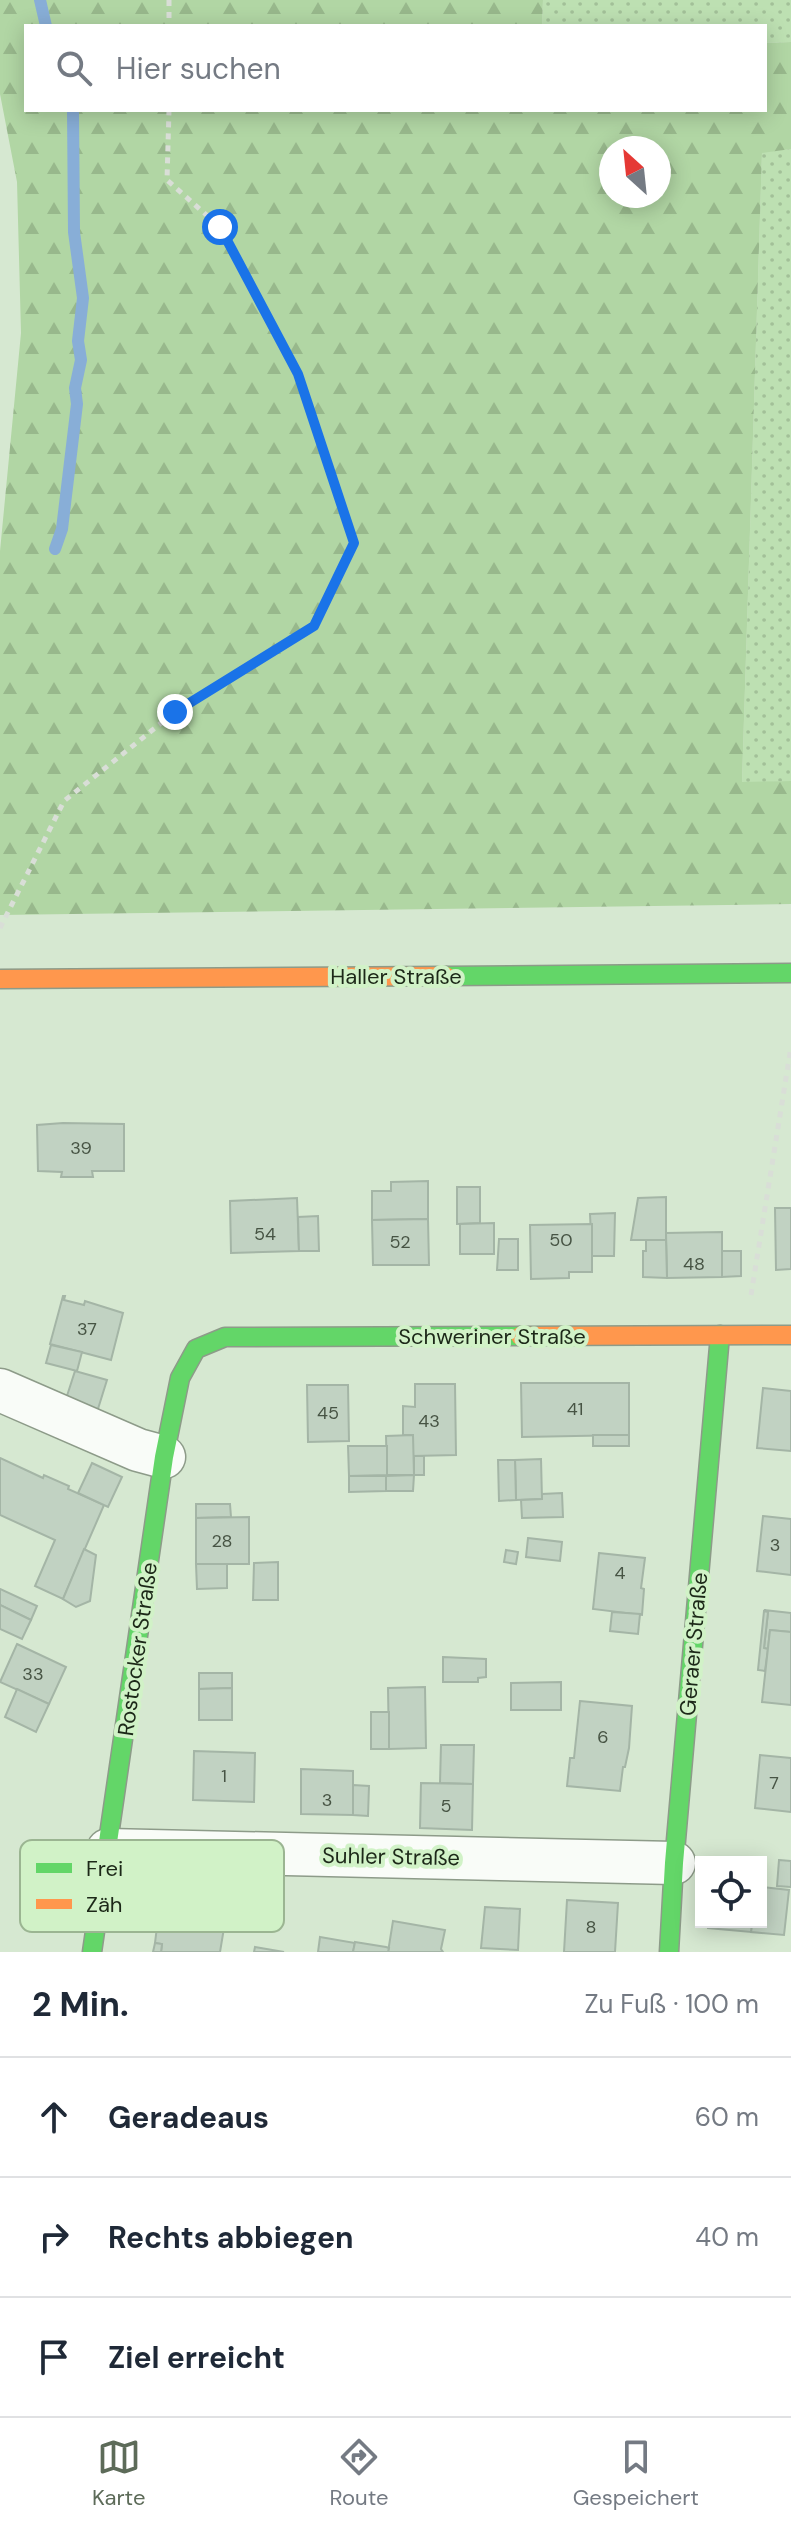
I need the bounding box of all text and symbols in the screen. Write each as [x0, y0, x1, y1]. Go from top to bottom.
search box [24, 24, 767, 112]
icon: search [52, 46, 96, 90]
text: Hier suchen [116, 49, 281, 88]
north arrow [599, 136, 671, 208]
route start [202, 209, 238, 245]
route end [157, 694, 193, 730]
street label: Haller Straße [330, 962, 462, 991]
house number: 39 [70, 1136, 92, 1160]
house number: 54 [254, 1222, 276, 1246]
house number: 50 [549, 1228, 573, 1252]
house number: 52 [389, 1230, 411, 1254]
house number: 48 [683, 1252, 705, 1276]
house number: 37 [77, 1317, 97, 1341]
street label: Schweriner Straße [398, 1322, 586, 1351]
house number: 41 [567, 1397, 583, 1421]
house number: 45 [317, 1401, 339, 1425]
house number: 43 [418, 1409, 440, 1433]
house number: 28 [211, 1529, 233, 1553]
house number: 3 [770, 1533, 780, 1557]
street label: Rostocker Straße [111, 1560, 164, 1738]
house number: 4 [615, 1561, 626, 1585]
street label: Geraer Straße [673, 1571, 714, 1717]
house number: 33 [22, 1662, 44, 1686]
house number: 6 [597, 1725, 609, 1749]
house number: 1 [221, 1764, 227, 1788]
house number: 7 [769, 1771, 779, 1795]
house number: 3 [322, 1788, 332, 1812]
house number: 5 [441, 1794, 451, 1818]
legend [20, 1840, 284, 1932]
street label: Suhler Straße [322, 1841, 460, 1872]
text: Frei [86, 1854, 123, 1883]
map controls [695, 1856, 767, 1928]
button: locate [695, 1856, 767, 1928]
text: Zäh [86, 1890, 123, 1919]
house number: 8 [586, 1915, 596, 1939]
text: 2 Min. [32, 1982, 129, 2027]
text: Zu Fuß · 100 m [584, 1987, 759, 2021]
icon: ahead [32, 2095, 76, 2139]
text: Geradeaus [108, 2098, 269, 2137]
text: 60 m [695, 2100, 759, 2134]
icon: right [32, 2215, 76, 2259]
text: Rechts abbiegen [108, 2218, 353, 2257]
text: 40 m [695, 2220, 759, 2254]
icon: arrive [32, 2335, 76, 2379]
text: Ziel erreicht [108, 2338, 285, 2377]
tab: Karte [92, 2435, 145, 2512]
tab: Route [330, 2435, 388, 2512]
tab: Gespeichert [573, 2435, 699, 2512]

